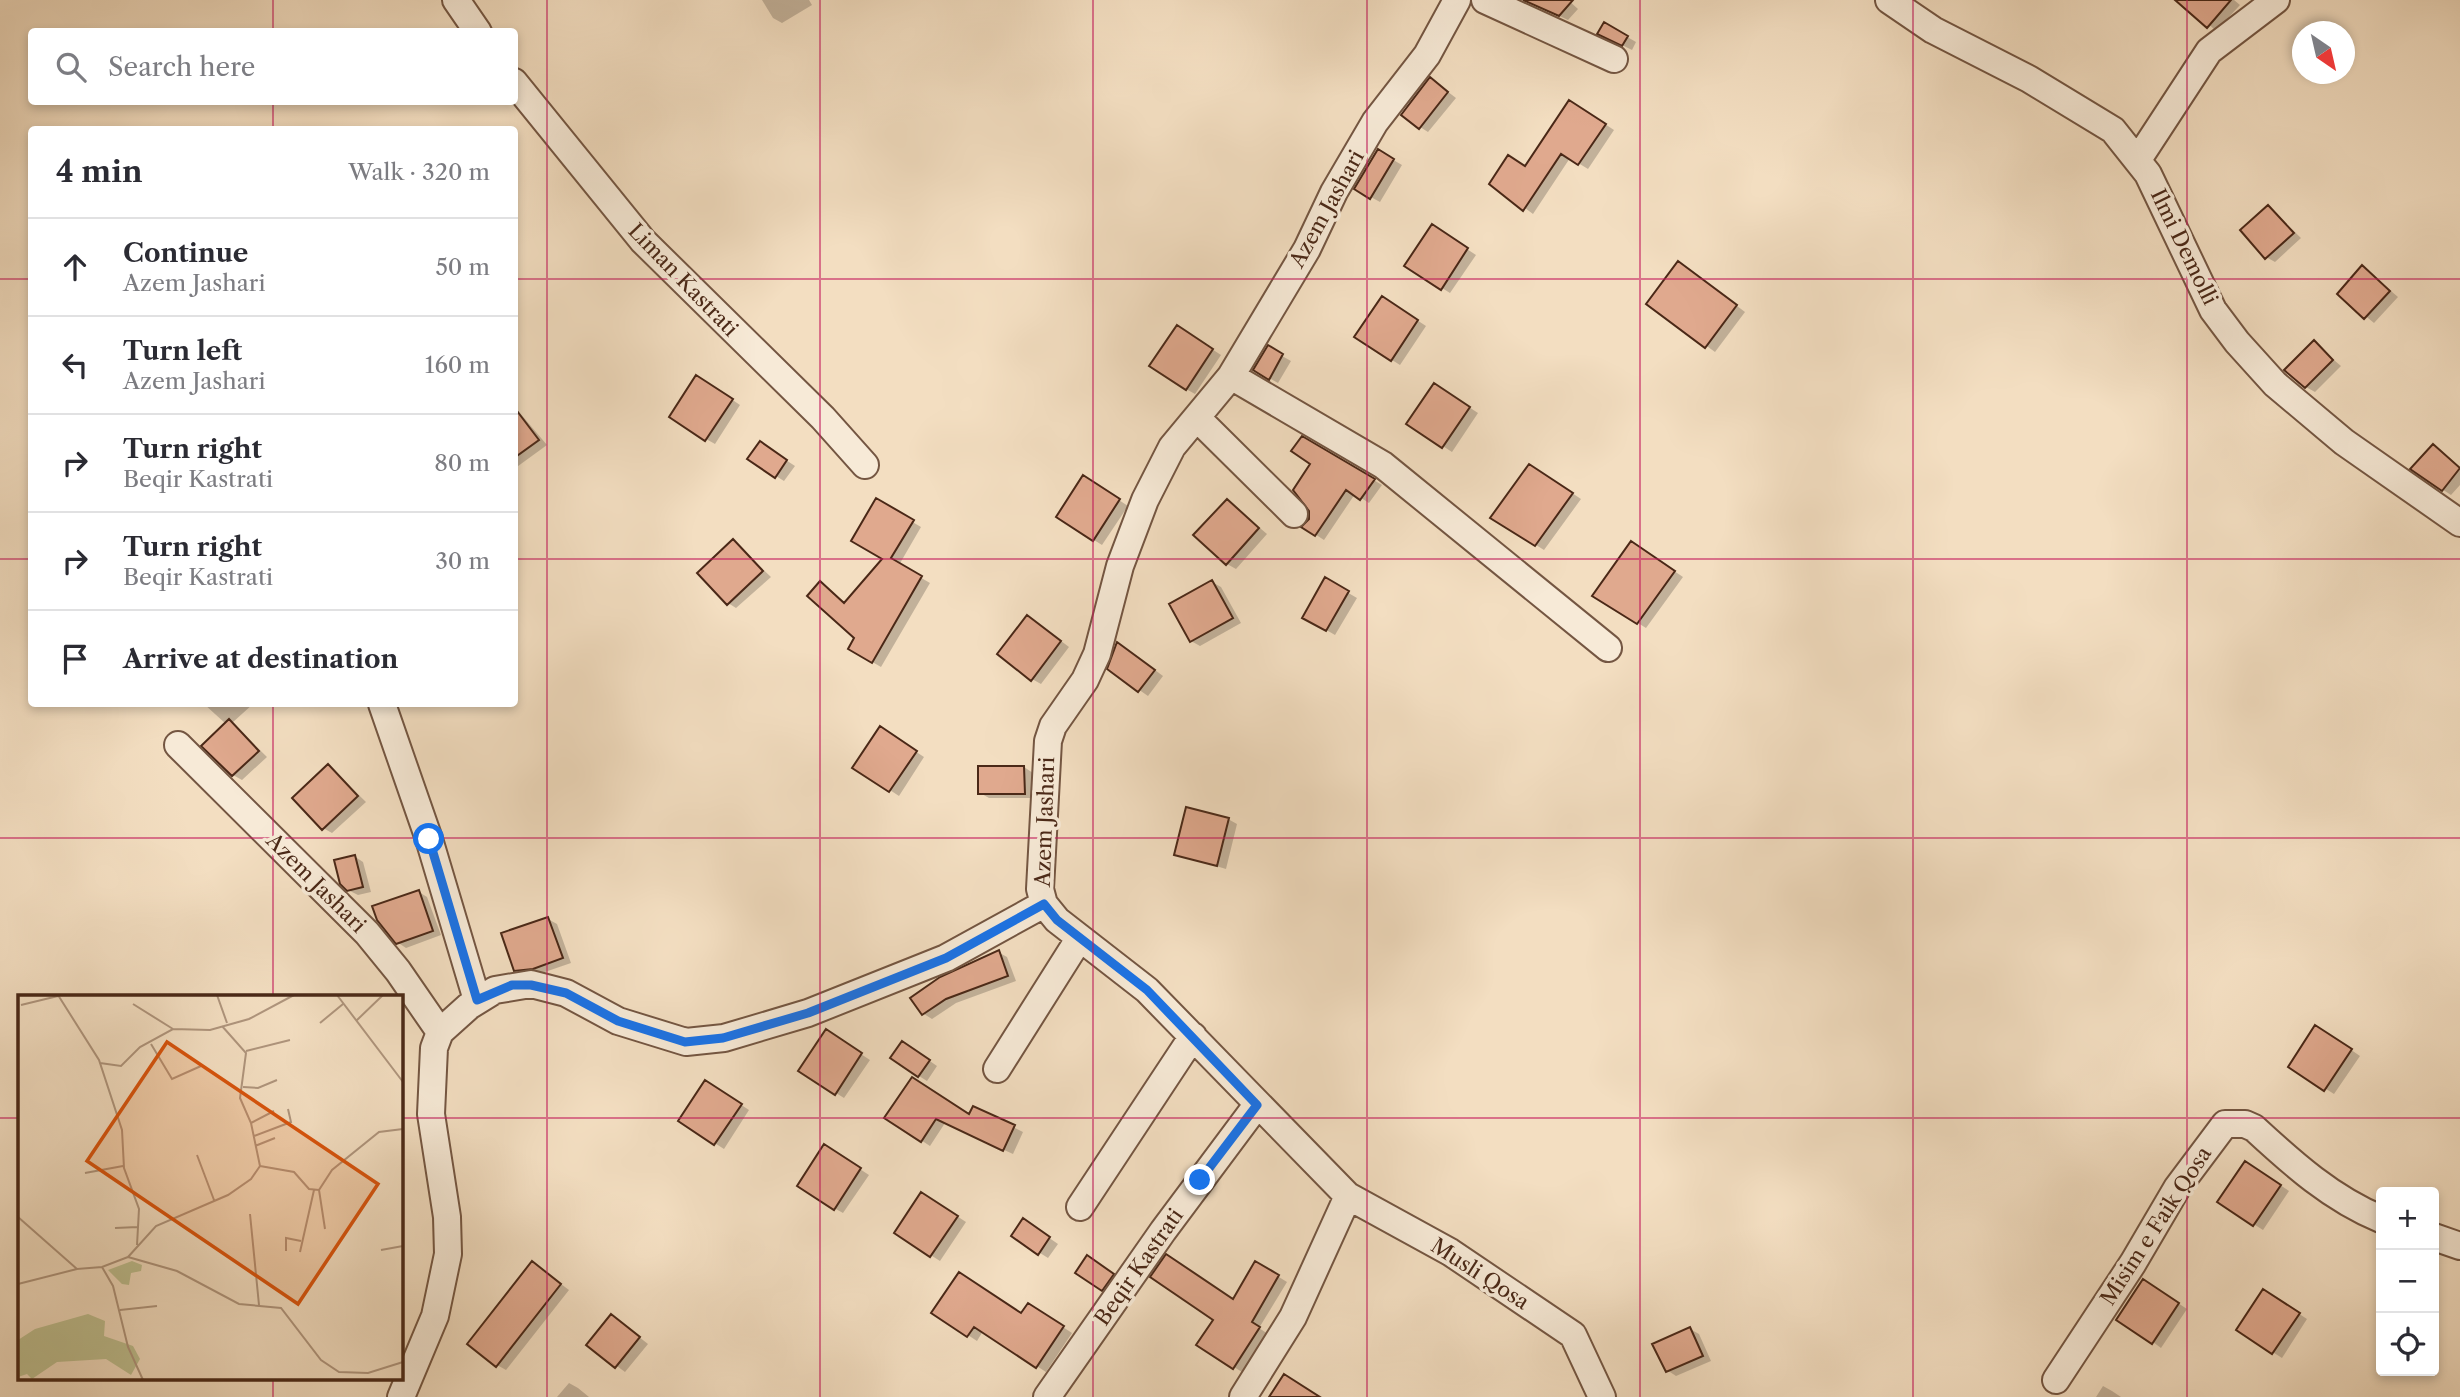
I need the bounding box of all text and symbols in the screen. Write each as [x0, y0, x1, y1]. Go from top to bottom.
north arrow [2292, 21, 2355, 84]
search box [28, 28, 518, 105]
icon: search [52, 48, 90, 86]
text: Search here [108, 51, 255, 83]
street label: Azem Jashari [1284, 146, 1369, 273]
text: 4 min [56, 153, 142, 190]
text: Walk · 320 m [348, 158, 490, 186]
street label: Ilmi Demolli [2146, 185, 2223, 309]
street label: Liman Kastrati [623, 218, 743, 341]
text: Continue [123, 237, 248, 269]
icon: ahead [56, 248, 94, 286]
text: 50 m [435, 253, 490, 281]
text: Azem Jashari [123, 269, 266, 297]
text: Turn left [123, 335, 242, 367]
icon: left [56, 346, 94, 384]
text: 160 m [425, 351, 490, 379]
text: Azem Jashari [123, 367, 266, 395]
text: Turn right [123, 433, 262, 465]
icon: right [56, 444, 94, 482]
text: 80 m [434, 449, 490, 477]
text: Beqir Kastrati [123, 465, 273, 493]
text: Turn right [123, 531, 262, 563]
icon: right [56, 542, 94, 580]
text: 30 m [435, 547, 490, 575]
text: Beqir Kastrati [123, 563, 273, 591]
icon: arrive [56, 640, 94, 678]
text: Arrive at destination [123, 643, 398, 675]
street label: Azem Jashari [1030, 757, 1059, 888]
route start [413, 823, 444, 854]
street label: Azem Jashari [261, 827, 371, 937]
inset map [18, 995, 402, 1380]
street label: Misim e Faik Qosa [2095, 1141, 2217, 1310]
route end [1184, 1164, 1215, 1195]
map controls [2376, 1187, 2439, 1376]
button: + [2376, 1187, 2439, 1250]
street label: Beqir Kastrati [1089, 1203, 1188, 1330]
street label: Musli Qosa [1427, 1233, 1535, 1315]
button: − [2376, 1250, 2439, 1313]
button: locate [2376, 1313, 2439, 1376]

